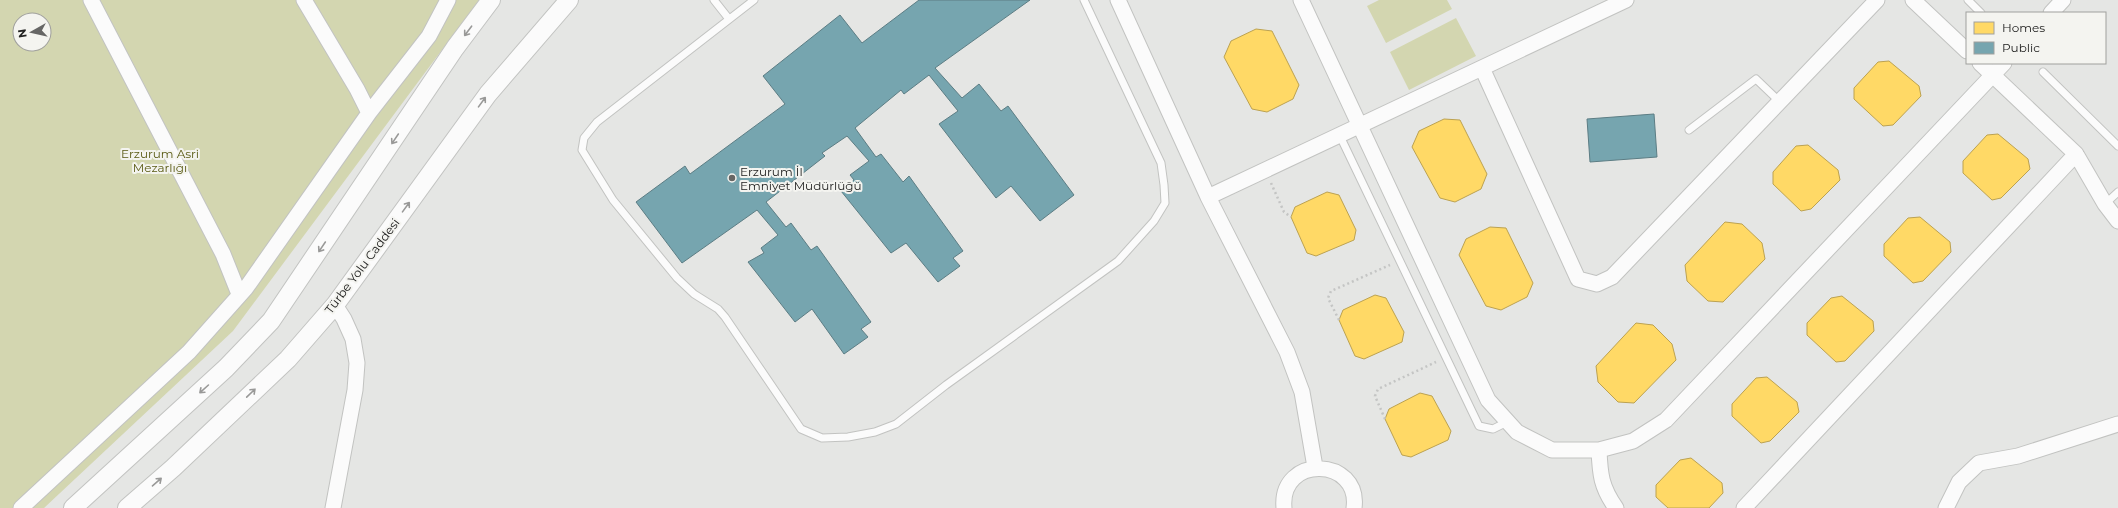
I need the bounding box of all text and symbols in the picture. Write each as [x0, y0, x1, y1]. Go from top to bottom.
north arrow [12, 12, 52, 52]
legend [1966, 12, 2106, 64]
text: Homes [2002, 20, 2045, 35]
one-way arrow [464, 26, 472, 37]
text: N [15, 28, 30, 39]
text: Public [2002, 40, 2040, 55]
one-way arrow [478, 97, 486, 108]
one-way arrow [390, 133, 398, 145]
park label: Erzurum Asri Mezarlığı [121, 146, 199, 175]
place label: Erzurum İl Emniyet Müdürlüğü [740, 164, 862, 193]
marker: Erzurum İl Emniyet Müdürlüğü [727, 173, 737, 183]
one-way arrow [401, 202, 410, 213]
street label: Türbe Yolu Caddesi [321, 216, 403, 316]
one-way arrow [318, 241, 326, 252]
one-way arrow [199, 384, 209, 393]
one-way arrow [246, 389, 256, 398]
one-way arrow [152, 478, 162, 487]

